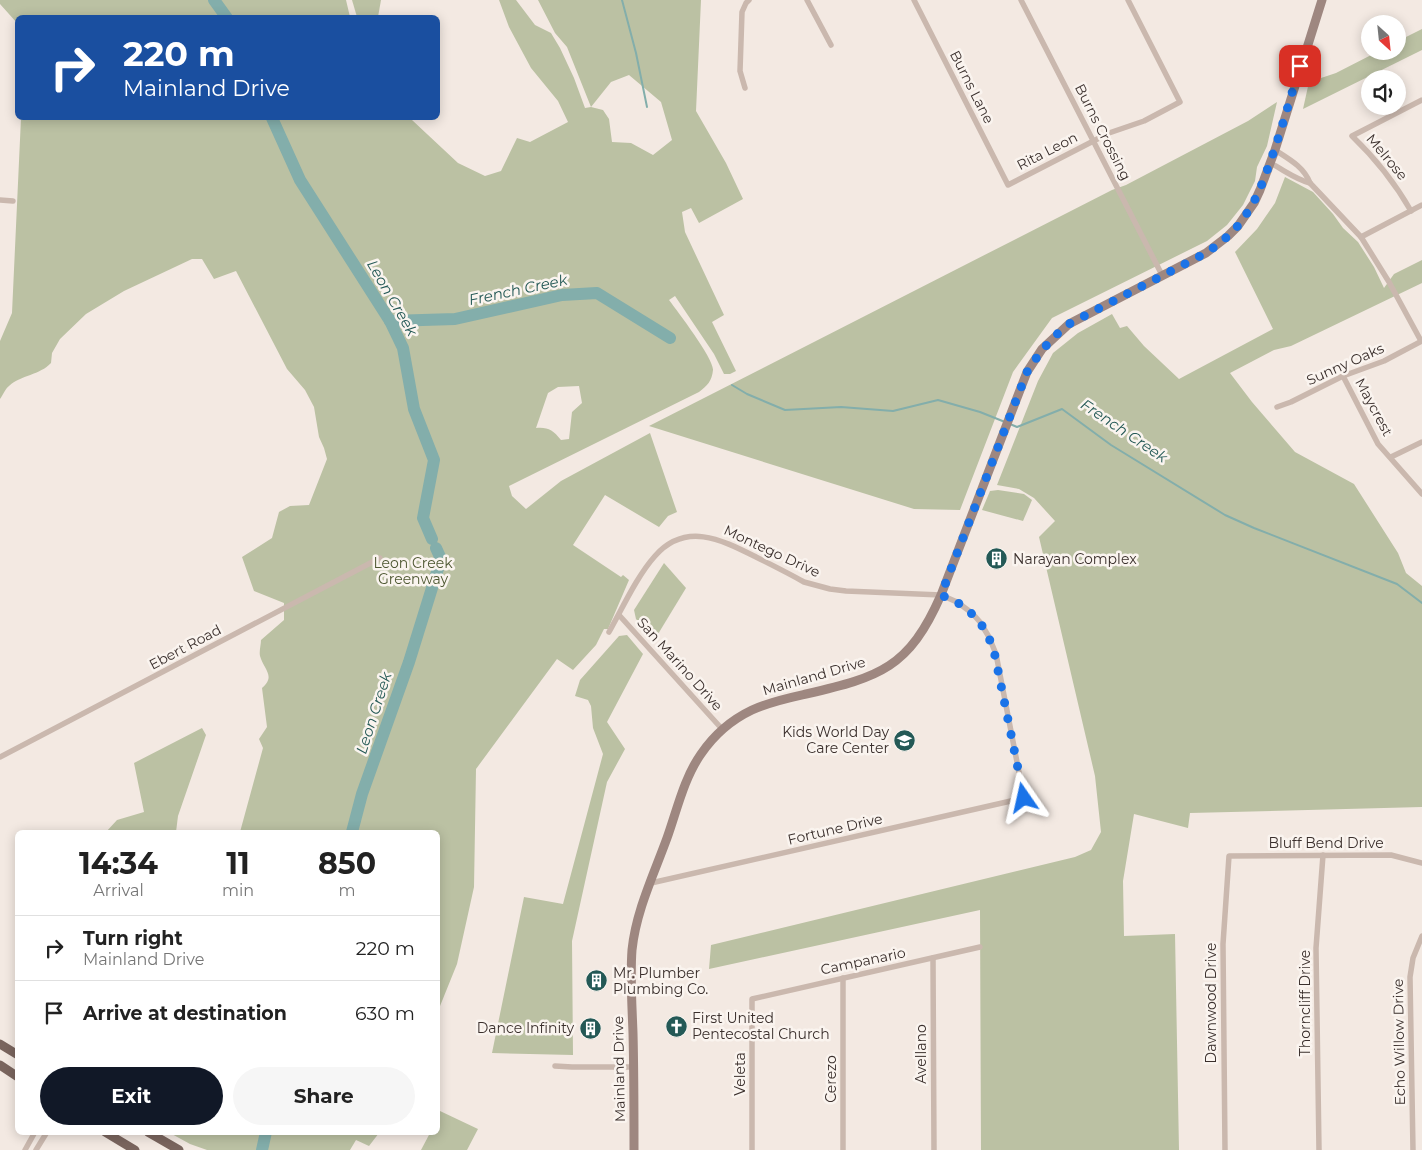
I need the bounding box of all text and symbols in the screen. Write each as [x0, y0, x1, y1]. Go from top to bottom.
north arrow [1361, 15, 1406, 60]
map controls [1361, 15, 1406, 115]
text: 220 m [123, 32, 235, 75]
icon: right [40, 35, 105, 100]
pin [1279, 45, 1321, 87]
street label: Burns Lane [946, 47, 998, 127]
icon: arrive [1286, 52, 1314, 80]
button: sound [1361, 70, 1406, 115]
text: Mainland Drive [123, 75, 290, 102]
street label: Burns Crossing [1071, 81, 1135, 183]
street label: Rita Leon [1014, 128, 1080, 174]
street label: Melrose [1362, 130, 1412, 184]
water label: Leon Creek [363, 256, 422, 340]
water label: French Creek [467, 270, 570, 309]
street label: Sunny Oaks [1303, 339, 1387, 389]
street label: Maycrest [1351, 375, 1397, 439]
water label: French Creek [1077, 395, 1172, 467]
street label: Montego Drive [721, 521, 823, 581]
building icon: Narayan Complex [985, 547, 1009, 571]
place label: Narayan Complex [1013, 550, 1137, 568]
park label: Leon Creek Greenway [373, 554, 453, 588]
street label: San Marino Drive [633, 614, 727, 714]
street label: Ebert Road [146, 620, 224, 674]
street label: Mainland Drive [760, 653, 868, 699]
water label: Leon Creek [351, 669, 396, 756]
place label: Kids World Day Care Center [782, 723, 889, 757]
school or university icon: Kids World Day Care Center [893, 728, 917, 752]
position arrow [997, 771, 1049, 823]
street label: Fortune Drive [786, 809, 884, 849]
street label: Bluff Bend Drive [1268, 834, 1384, 852]
text: 14:34 [79, 845, 158, 882]
text: 11 [226, 845, 250, 882]
text: 850 [318, 845, 376, 882]
text: Arrival [93, 881, 144, 900]
text: min [222, 881, 254, 900]
text: m [339, 881, 355, 900]
text: Turn right [83, 927, 183, 950]
icon: right [40, 934, 68, 962]
text: 220 m [356, 937, 415, 960]
street label: Campanario [819, 943, 907, 979]
street label: Dawnwood Drive [1202, 943, 1220, 1063]
text: Mainland Drive [83, 950, 204, 969]
street label: Thorncliff Drive [1296, 950, 1314, 1056]
place label: Mr. Plumber Plumbing Co. [613, 964, 708, 998]
building icon: Mr. Plumber Plumbing Co. [585, 969, 609, 993]
street label: Echo Willow Drive [1389, 978, 1409, 1106]
icon: arrive [40, 999, 68, 1027]
text: Arrive at destination [83, 1002, 287, 1025]
text: 630 m [355, 1002, 415, 1025]
place label: First United Pentecostal Church [692, 1009, 830, 1043]
church icon: First United Pentecostal Church [664, 1014, 688, 1038]
building icon: Dance Infinity [578, 1016, 602, 1040]
street label: Mainland Drive [609, 1016, 629, 1122]
place label: Dance Infinity [477, 1019, 574, 1037]
street label: Avellano [912, 1024, 930, 1084]
street label: Veleta [731, 1052, 749, 1096]
street label: Cerezo [822, 1055, 840, 1103]
button: Exit [40, 1067, 223, 1125]
button: Share [233, 1067, 415, 1125]

